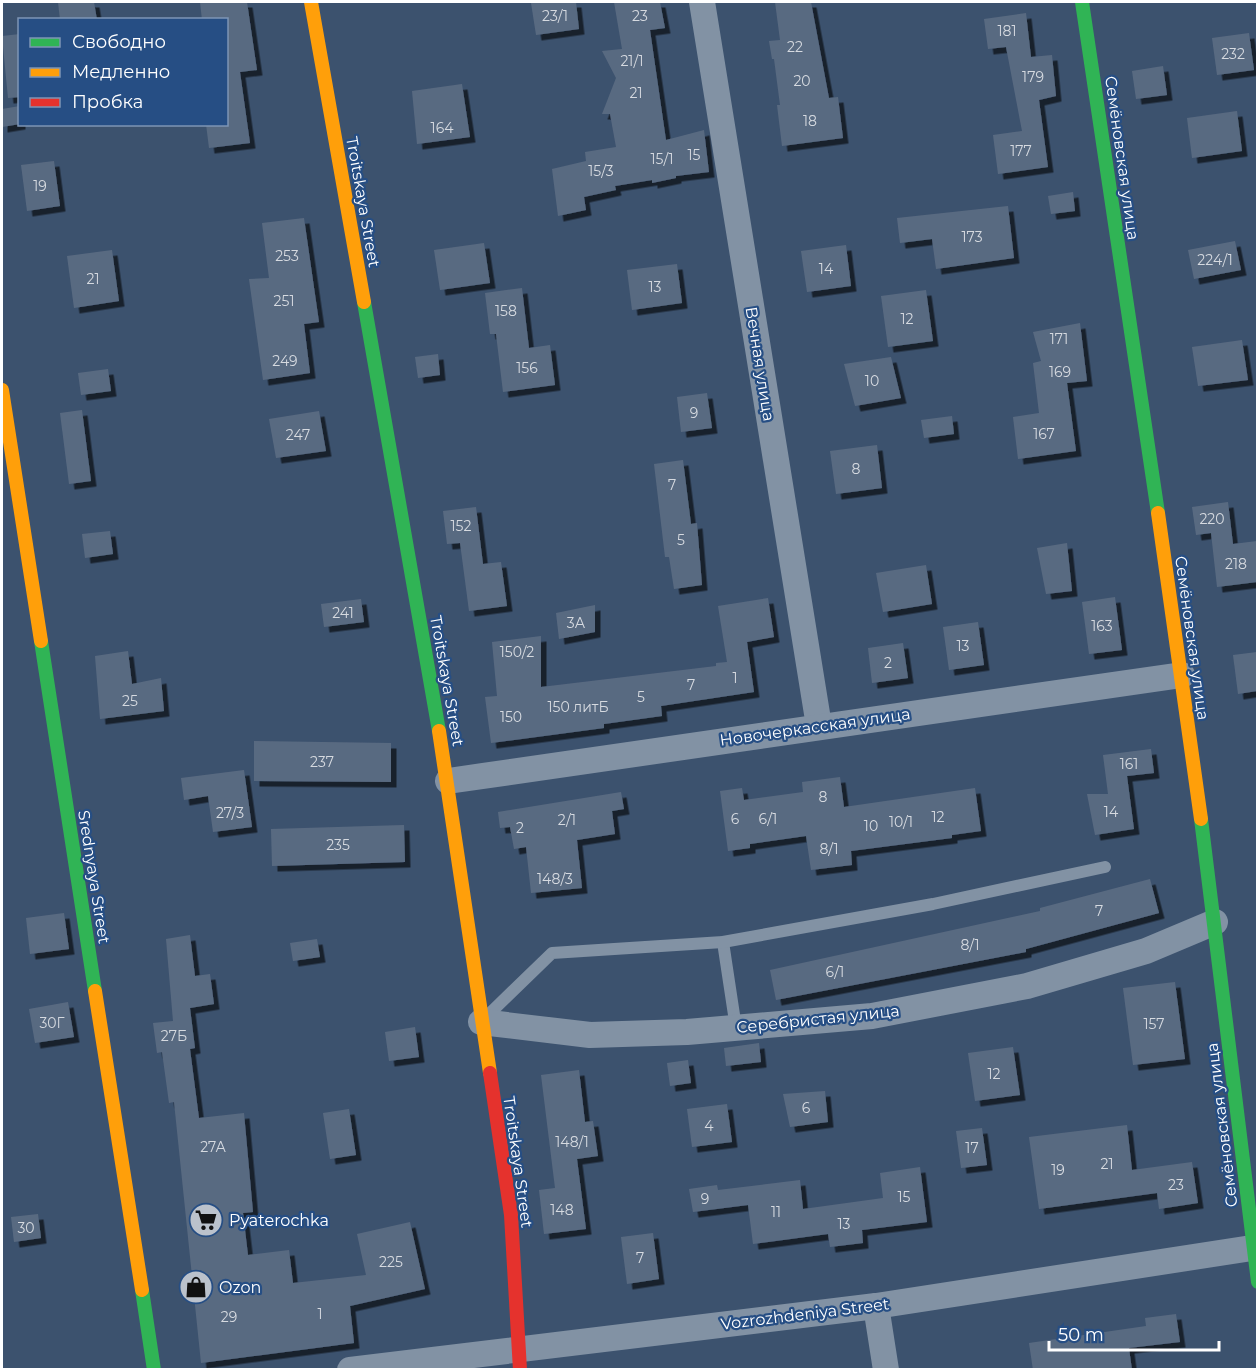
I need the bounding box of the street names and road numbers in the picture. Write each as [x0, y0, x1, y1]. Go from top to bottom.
street label: Семёновская улица [1101, 75, 1143, 241]
street label: Troitskaya Street [342, 135, 384, 269]
street label: Вечная улица [742, 306, 778, 422]
street label: Семёновская улица [1171, 555, 1213, 721]
street label: Troitskaya Street [426, 614, 468, 748]
street label: Новочеркасская улица [718, 704, 912, 750]
street label: Srednyaya Street [74, 809, 114, 946]
street label: Серебристая улица [735, 1001, 901, 1037]
street label: Семёновская улица [1202, 1042, 1242, 1208]
street label: Troitskaya Street [499, 1095, 537, 1229]
street label: Vozrozhdeniya Street [720, 1294, 891, 1334]

